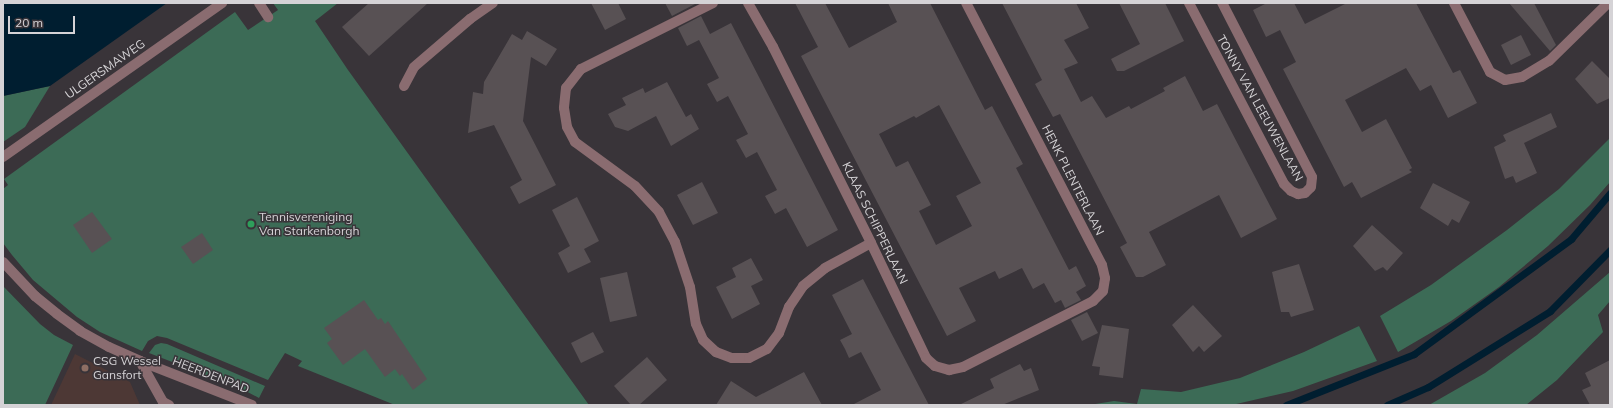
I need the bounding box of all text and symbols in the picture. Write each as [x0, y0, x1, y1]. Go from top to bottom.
scale bar [10, 8, 77, 34]
text: 20 m [15, 15, 43, 30]
street label: TONNY VAN LEEUWENLAAN [1214, 33, 1306, 183]
street label: ULGERSMAWEG [62, 36, 148, 102]
street label: HENK PLENTERLAAN [1039, 122, 1107, 238]
street label: KLAAS SCHIPPERLAAN [839, 160, 911, 286]
place label: Tennisvereniging Van Starkenborgh [259, 210, 359, 238]
marker: Tennisvereniging Van Starkenborgh [246, 219, 256, 229]
place label: CSG Wessel Gansfort [93, 354, 161, 382]
street label: HEERDENPAD [170, 354, 252, 396]
marker: CSG Wessel Gansfort [80, 363, 90, 373]

